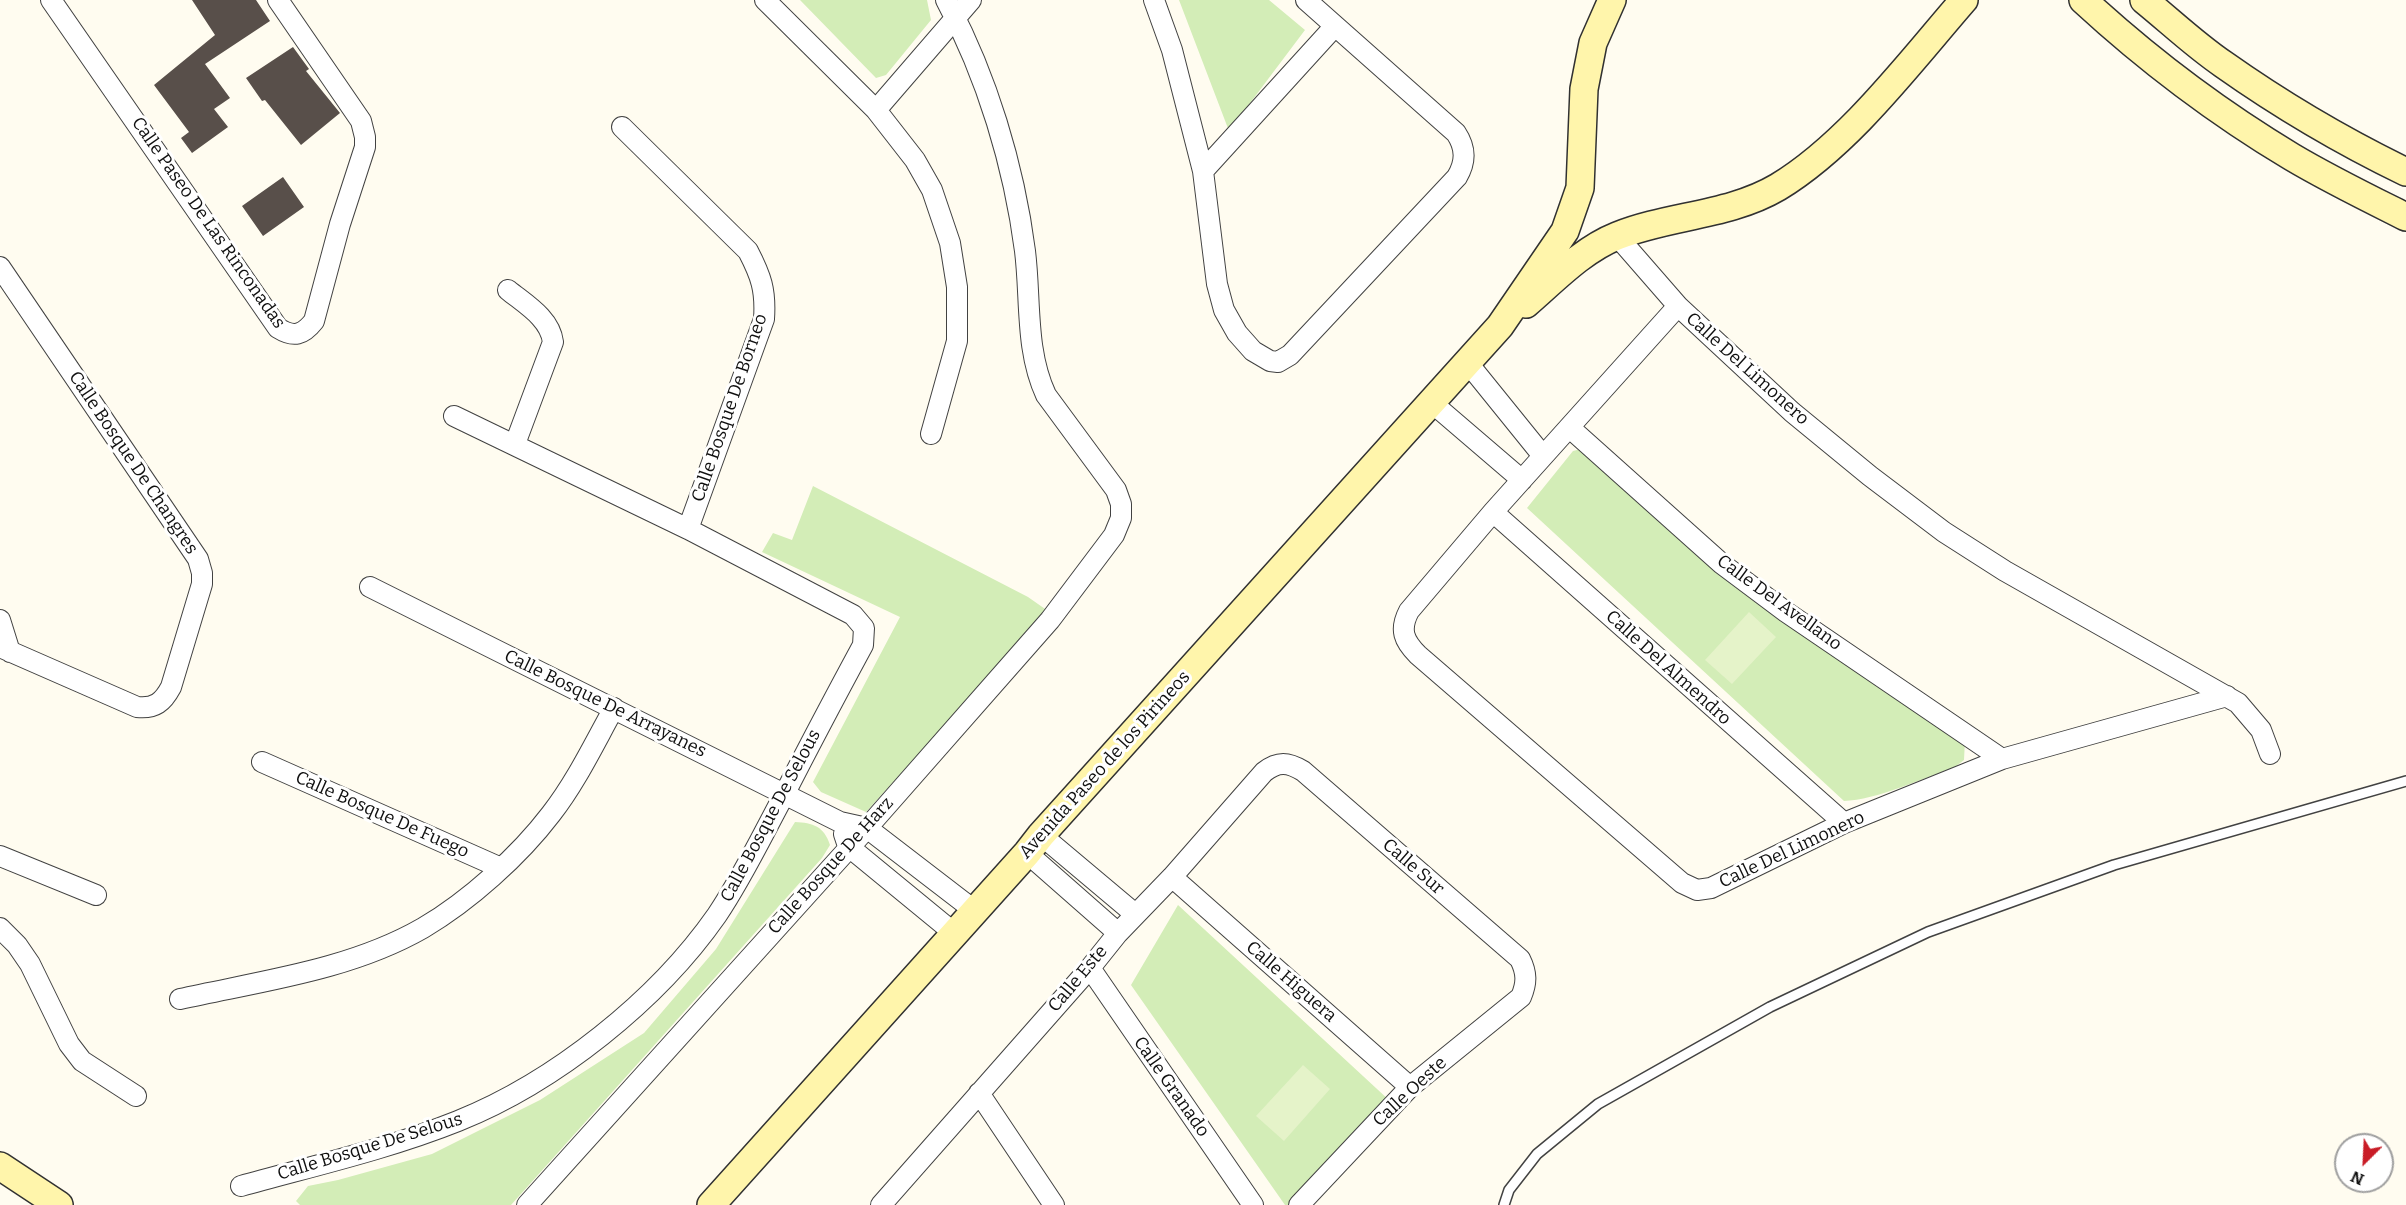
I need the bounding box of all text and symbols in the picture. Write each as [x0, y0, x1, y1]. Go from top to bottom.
street label: Calle Paseo De Las Rinconadas [127, 113, 289, 333]
street label: Calle Del Limonero [1681, 308, 1813, 430]
street label: Calle Bosque De Borneo [688, 311, 772, 505]
street label: Calle Bosque De Changres [64, 367, 202, 559]
street label: Calle Del Avellano [1712, 550, 1846, 656]
street label: Calle Del Almendro [1601, 606, 1735, 730]
street label: Calle Bosque De Arrayanes [500, 646, 710, 762]
street label: Avenida Paseo de los Pirineos [1015, 667, 1195, 863]
street label: Calle Bosque De Selous [716, 726, 826, 906]
street label: Calle Bosque De Fuego [292, 767, 472, 863]
street label: Calle Bosque De Harz [764, 793, 898, 939]
street label: Calle Del Limonero [1716, 807, 1868, 893]
street label: Calle Sur [1378, 834, 1448, 900]
street label: Calle Higuera [1241, 937, 1341, 1027]
street label: Calle Este [1044, 941, 1112, 1017]
street label: Calle Granado [1128, 1033, 1214, 1141]
street label: Calle Oeste [1369, 1052, 1451, 1132]
street label: Calle Bosque De Selous [275, 1109, 465, 1185]
north arrow [2334, 1133, 2394, 1193]
text: N [2348, 1167, 2367, 1189]

